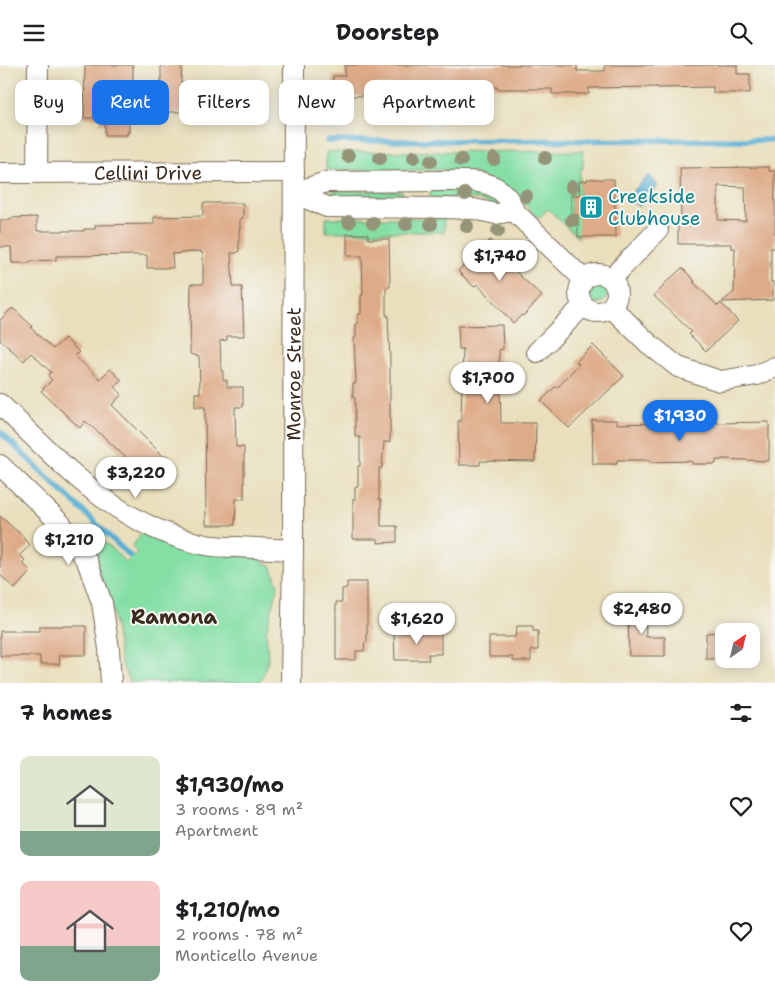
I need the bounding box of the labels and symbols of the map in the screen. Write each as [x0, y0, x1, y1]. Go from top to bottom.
street label: Cellini Drive [94, 160, 202, 186]
place label: Creekside Clubhouse [608, 184, 701, 231]
building icon: Creekside Clubhouse [578, 194, 604, 220]
pin: $1,740 [459, 239, 541, 282]
street label: Monroe Street [281, 307, 307, 441]
pin: $1,700 [447, 361, 529, 404]
pin: $1,930 [639, 399, 721, 442]
pin: $3,220 [95, 457, 177, 499]
pin: $1,210 [28, 523, 110, 566]
pin: $2,480 [601, 593, 683, 635]
pin: $1,620 [376, 603, 458, 645]
district label: Ramona [131, 604, 217, 630]
north arrow [715, 623, 760, 667]

